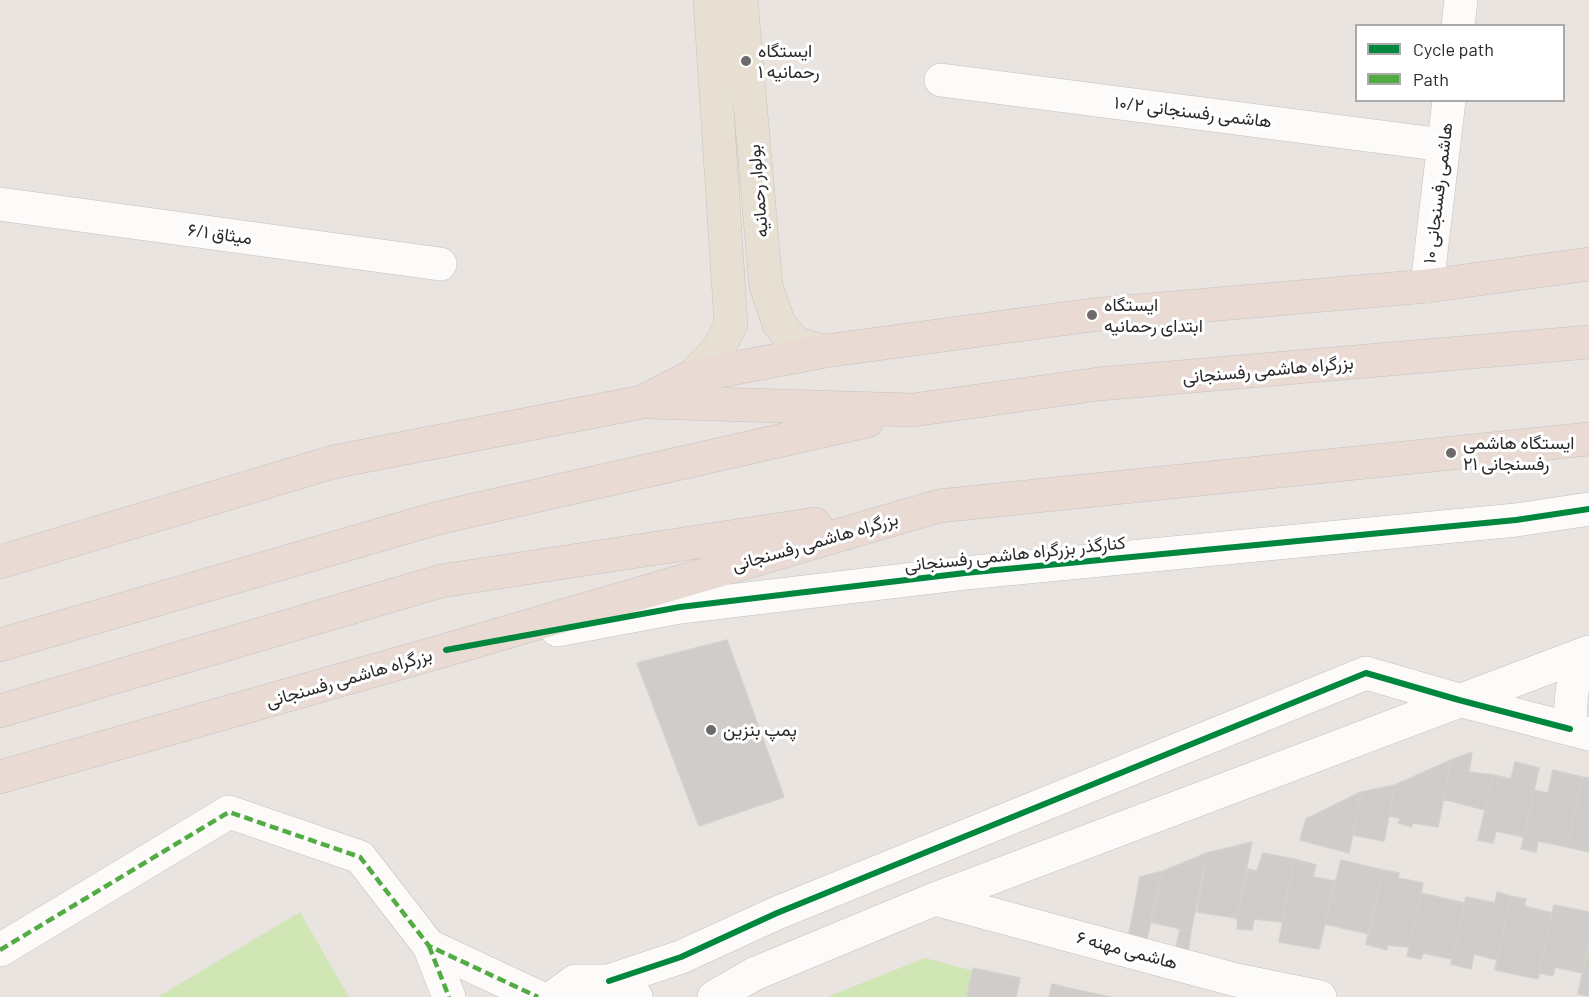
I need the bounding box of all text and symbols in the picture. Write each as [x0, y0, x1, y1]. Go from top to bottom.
legend [1355, 24, 1565, 102]
text: Cycle path [1413, 38, 1494, 60]
place label: ایستگاه رحمانیه ۱ [758, 40, 820, 82]
marker: ایستگاه رحمانیه ۱ [739, 54, 753, 68]
text: Path [1413, 68, 1449, 90]
street label: هاشمی رفسنجانی ۱۰/۲ [1113, 92, 1273, 132]
street label: هاشمی رفسنجانی ۱۰ [1419, 121, 1457, 265]
street label: بولوار رحمانیه [743, 144, 773, 238]
street label: میثاق ۶/۱ [186, 219, 254, 249]
place label: ایستگاه ابتدای رحمانیه [1104, 294, 1203, 336]
marker: ایستگاه ابتدای رحمانیه [1085, 308, 1099, 322]
street label: بزرگراه هاشمی رفسنجانی [1181, 352, 1355, 388]
place label: ایستگاه هاشمی رفسنجانی ۲۱ [1463, 432, 1574, 474]
marker: ایستگاه هاشمی رفسنجانی ۲۱ [1444, 446, 1458, 460]
street label: بزرگراه هاشمی رفسنجانی [729, 508, 901, 576]
street label: کنارگذر بزرگراه هاشمی رفسنجانی [903, 532, 1127, 576]
street label: بزرگراه هاشمی رفسنجانی [263, 644, 435, 712]
place label: پمپ بنزین [723, 719, 797, 741]
marker: پمپ بنزین [704, 723, 718, 737]
street label: هاشمی مهنه ۶ [1074, 926, 1180, 974]

